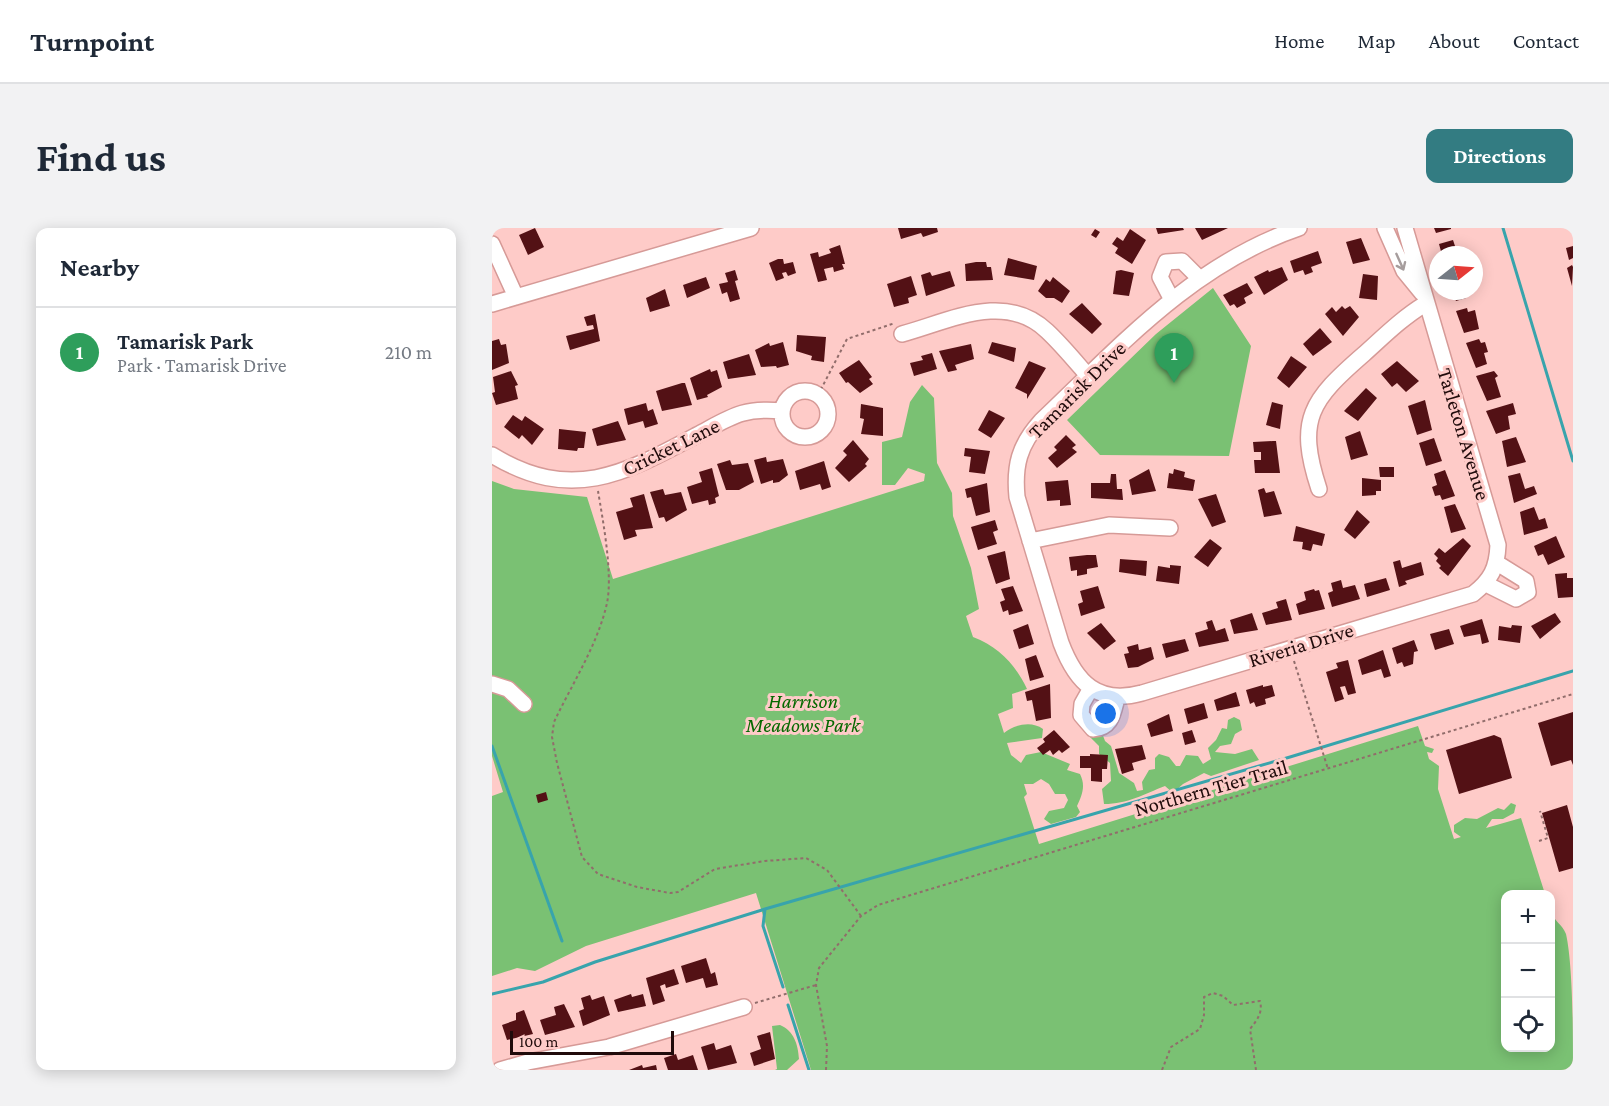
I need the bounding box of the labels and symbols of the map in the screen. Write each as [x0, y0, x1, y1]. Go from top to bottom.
north arrow [1429, 246, 1483, 300]
one-way arrow [1395, 253, 1407, 271]
pin: 1 [1154, 334, 1194, 383]
street label: Tamarisk Drive [1023, 336, 1131, 444]
street label: Tarleton Avenue [1433, 365, 1495, 503]
street label: Cricket Lane [619, 413, 723, 481]
street label: Riveria Drive [1246, 618, 1356, 672]
park label: Harrison Meadows Park [745, 689, 861, 737]
your location [1091, 699, 1120, 728]
street label: Northern Tier Trail [1132, 755, 1290, 821]
scale bar [510, 1028, 674, 1056]

